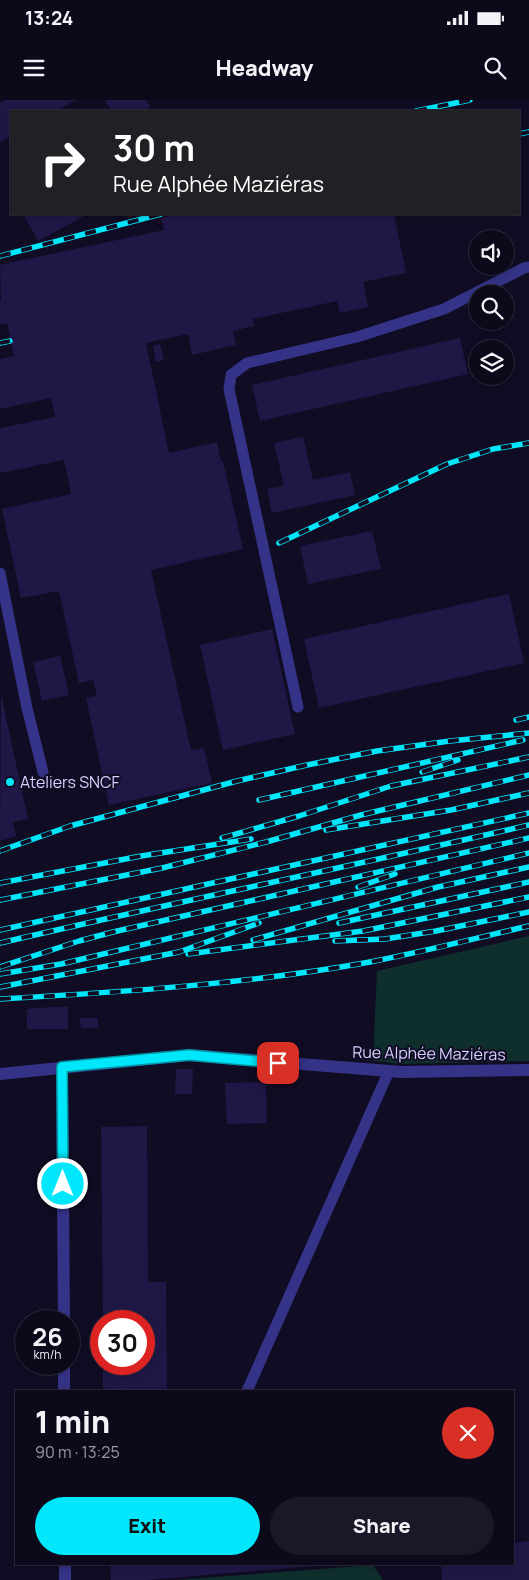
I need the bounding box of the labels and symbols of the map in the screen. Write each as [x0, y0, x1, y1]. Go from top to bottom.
place label: Ateliers SNCF [20, 771, 119, 793]
marker: Ateliers SNCF [4, 776, 16, 788]
street label: Rue Alphée Maziéras [352, 1041, 506, 1065]
pin [257, 1042, 299, 1084]
position arrow [36, 1157, 88, 1209]
speed limit sign: 30 [90, 1310, 155, 1375]

